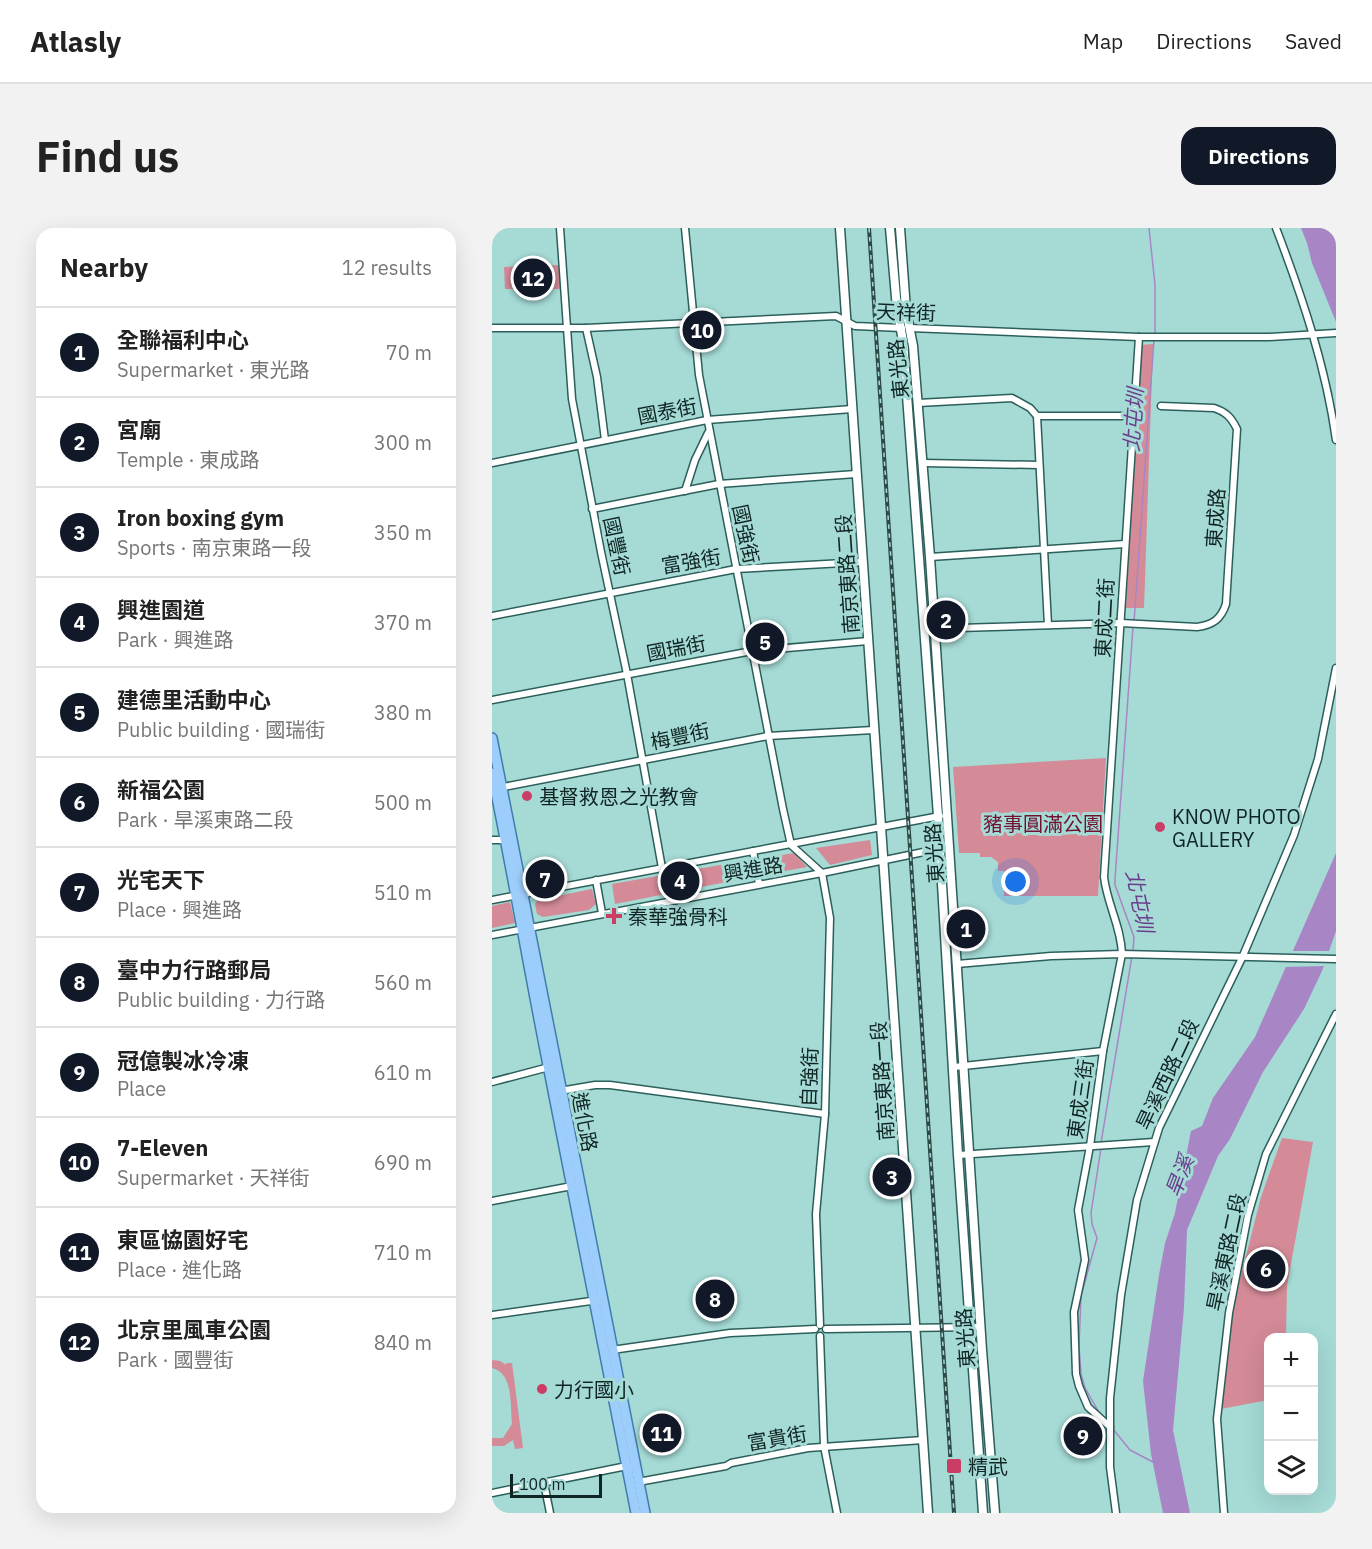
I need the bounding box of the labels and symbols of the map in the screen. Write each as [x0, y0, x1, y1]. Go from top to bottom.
pin: 12 [514, 256, 552, 300]
street label: 天祥街 [876, 297, 936, 327]
pin: 10 [682, 308, 722, 352]
street label: 東光路 [881, 338, 915, 400]
water label: 北屯圳 [1117, 385, 1149, 452]
street label: 國泰街 [635, 392, 699, 430]
street label: 東成路 [1199, 487, 1231, 549]
street label: 國強街 [727, 502, 765, 566]
street label: 南京東路二段 [829, 513, 865, 635]
street label: 國豐街 [598, 514, 636, 578]
street label: 富強街 [659, 542, 723, 580]
street label: 東成二街 [1088, 577, 1120, 659]
pin: 2 [926, 598, 966, 642]
pin: 5 [746, 620, 784, 664]
street label: 國瑞街 [644, 629, 708, 667]
street label: 梅豐街 [648, 717, 712, 755]
place label: 基督救恩之光教會 [539, 783, 699, 810]
marker: 基督救恩之光教會 [520, 789, 534, 803]
place label: KNOW PHOTO GALLERY [1172, 803, 1301, 853]
park label: 豬事圓滿公園 [983, 810, 1103, 837]
marker: KNOW PHOTO GALLERY [1153, 820, 1167, 834]
street label: 東光路 [918, 822, 950, 884]
street label: 興進路 [721, 850, 785, 888]
pin: 7 [526, 856, 564, 902]
pin: 4 [660, 858, 699, 904]
your location [1001, 867, 1030, 896]
water label: 北屯圳 [1120, 867, 1161, 938]
place label: 秦華強骨科 [628, 903, 728, 930]
pin: 1 [946, 906, 986, 952]
marker: 秦華強骨科 [605, 907, 623, 925]
street label: 旱溪西路二段 [1129, 1014, 1205, 1134]
street label: 南京東路一段 [864, 1020, 900, 1142]
street label: 自強街 [794, 1047, 824, 1107]
street label: 東成三街 [1061, 1058, 1099, 1140]
street label: 進化路 [566, 1090, 604, 1154]
water label: 旱溪 [1158, 1149, 1201, 1201]
pin: 3 [872, 1154, 912, 1200]
street label: 旱溪東路二段 [1200, 1191, 1252, 1313]
pin: 6 [1246, 1246, 1286, 1292]
pin: 8 [696, 1276, 734, 1322]
street label: 東光路 [949, 1307, 981, 1369]
place label: 力行國小 [554, 1376, 634, 1403]
marker: 力行國小 [535, 1382, 549, 1396]
pin: 11 [642, 1410, 682, 1456]
pin: 9 [1064, 1414, 1102, 1458]
street label: 富貴街 [745, 1419, 809, 1457]
place label: 精武 [968, 1453, 1008, 1480]
marker: 精武 [945, 1457, 963, 1475]
scale bar [510, 1471, 602, 1498]

